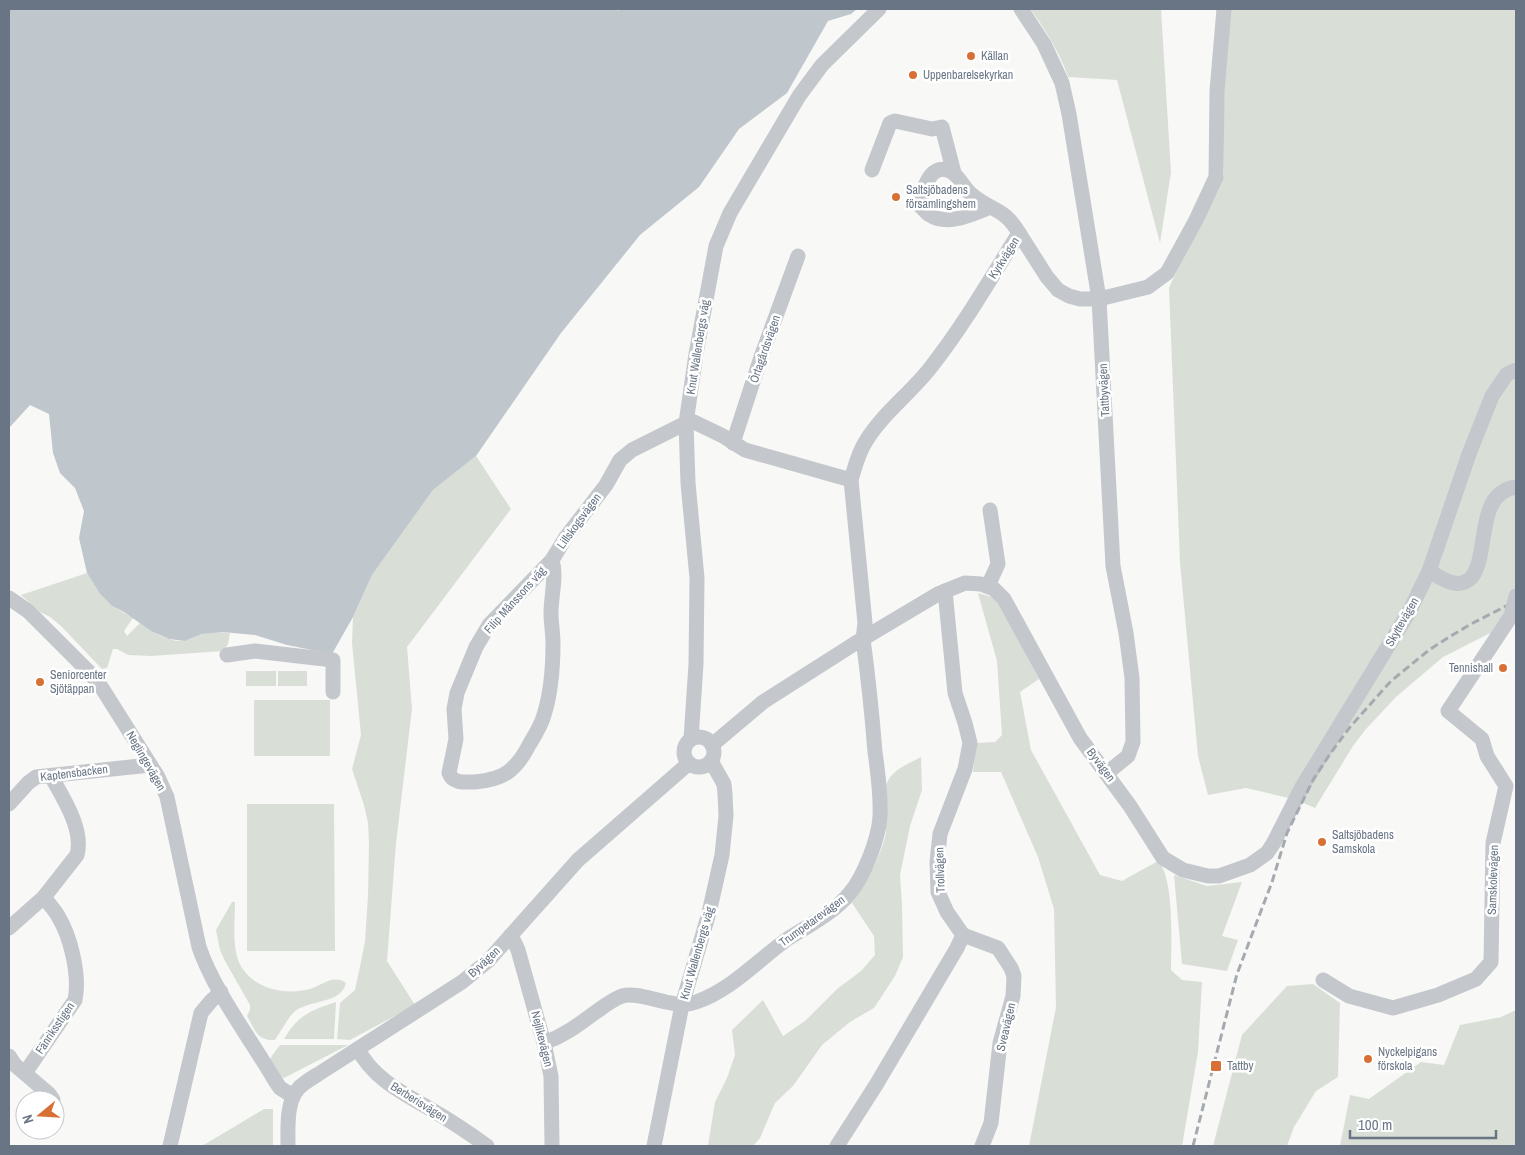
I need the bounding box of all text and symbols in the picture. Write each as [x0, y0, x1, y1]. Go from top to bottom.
place label: Källan [981, 48, 1008, 64]
marker: Källan [965, 50, 977, 62]
place label: Uppenbarelsekyrkan [923, 67, 1013, 83]
marker: Uppenbarelsekyrkan [907, 69, 919, 81]
place label: Saltsjöbadens församlingshem [906, 182, 976, 212]
marker: Saltsjöbadens församlingshem [890, 191, 902, 203]
street label: Kyrkvägen [985, 234, 1023, 282]
street label: Knut Wallenbergs väg [683, 298, 713, 396]
street label: Örtagårdsvägen [745, 313, 784, 385]
street label: Tattbyvägen [1095, 363, 1113, 417]
street label: Lillskogsvägen [553, 490, 605, 552]
street label: Filip Månssons väg [481, 563, 550, 637]
street label: Skyttevägen [1382, 595, 1422, 649]
place label: Tennishall [1449, 660, 1493, 676]
marker: Tennishall [1497, 662, 1509, 674]
place label: Seniorcenter Sjötäppan [50, 667, 107, 697]
marker: Seniorcenter Sjötäppan [34, 676, 46, 688]
street label: Neglingevägen [123, 728, 169, 794]
street label: Byvägen [1083, 745, 1119, 785]
street label: Kaptensbacken [39, 761, 109, 785]
place label: Saltsjöbadens Samskola [1332, 827, 1394, 857]
marker: Saltsjöbadens Samskola [1316, 836, 1328, 848]
street label: Samskolevägen [1484, 845, 1502, 915]
street label: Trollvägen [931, 847, 949, 893]
street label: Trumpetarevägen [776, 892, 848, 950]
street label: Knut Wallenbergs väg [676, 904, 718, 1001]
street label: Byvägen [465, 943, 503, 981]
street label: Fänriksstigen [32, 999, 78, 1057]
street label: Sveavägen [993, 1001, 1019, 1053]
street label: Nejlikevägen [527, 1009, 557, 1069]
place label: Nyckelpigans förskola [1378, 1044, 1437, 1074]
marker: Nyckelpigans förskola [1362, 1053, 1374, 1065]
place label: Tattby [1227, 1058, 1254, 1074]
marker: Tattby [1209, 1059, 1223, 1073]
street label: Berberisvägen [388, 1078, 450, 1126]
north arrow [15, 1090, 65, 1140]
scale bar [1350, 1108, 1496, 1140]
text: N [18, 1112, 37, 1126]
text: 100 m [1358, 1114, 1392, 1135]

